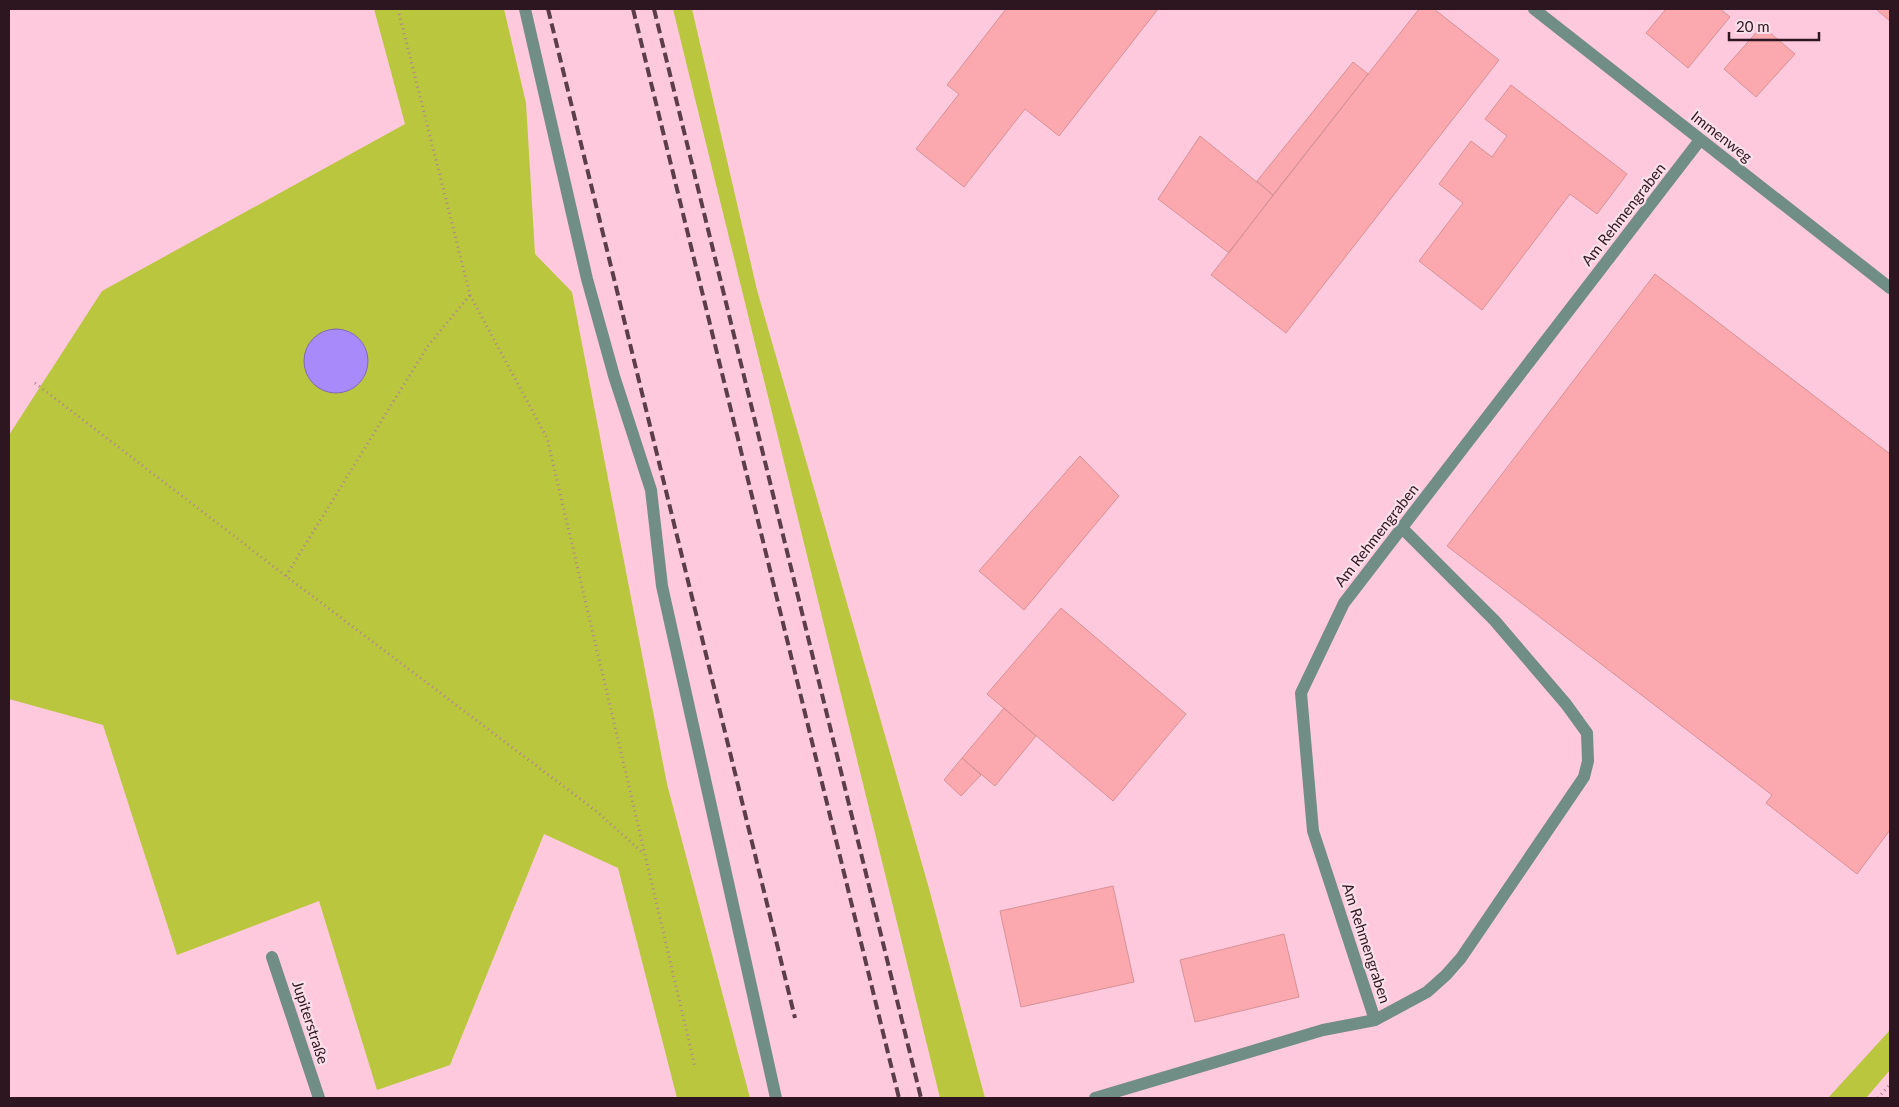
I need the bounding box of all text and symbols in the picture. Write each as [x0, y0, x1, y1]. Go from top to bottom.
scale bar [1729, 10, 1819, 42]
text: 20 m [1736, 17, 1770, 35]
street label: Immenweg [1688, 107, 1756, 166]
street label: Am Rehmengraben [1577, 159, 1669, 269]
street label: Am Rehmengraben [1330, 480, 1422, 590]
street label: Am Rehmengraben [1339, 881, 1395, 1005]
street label: Jupiterstraße [289, 978, 333, 1066]

